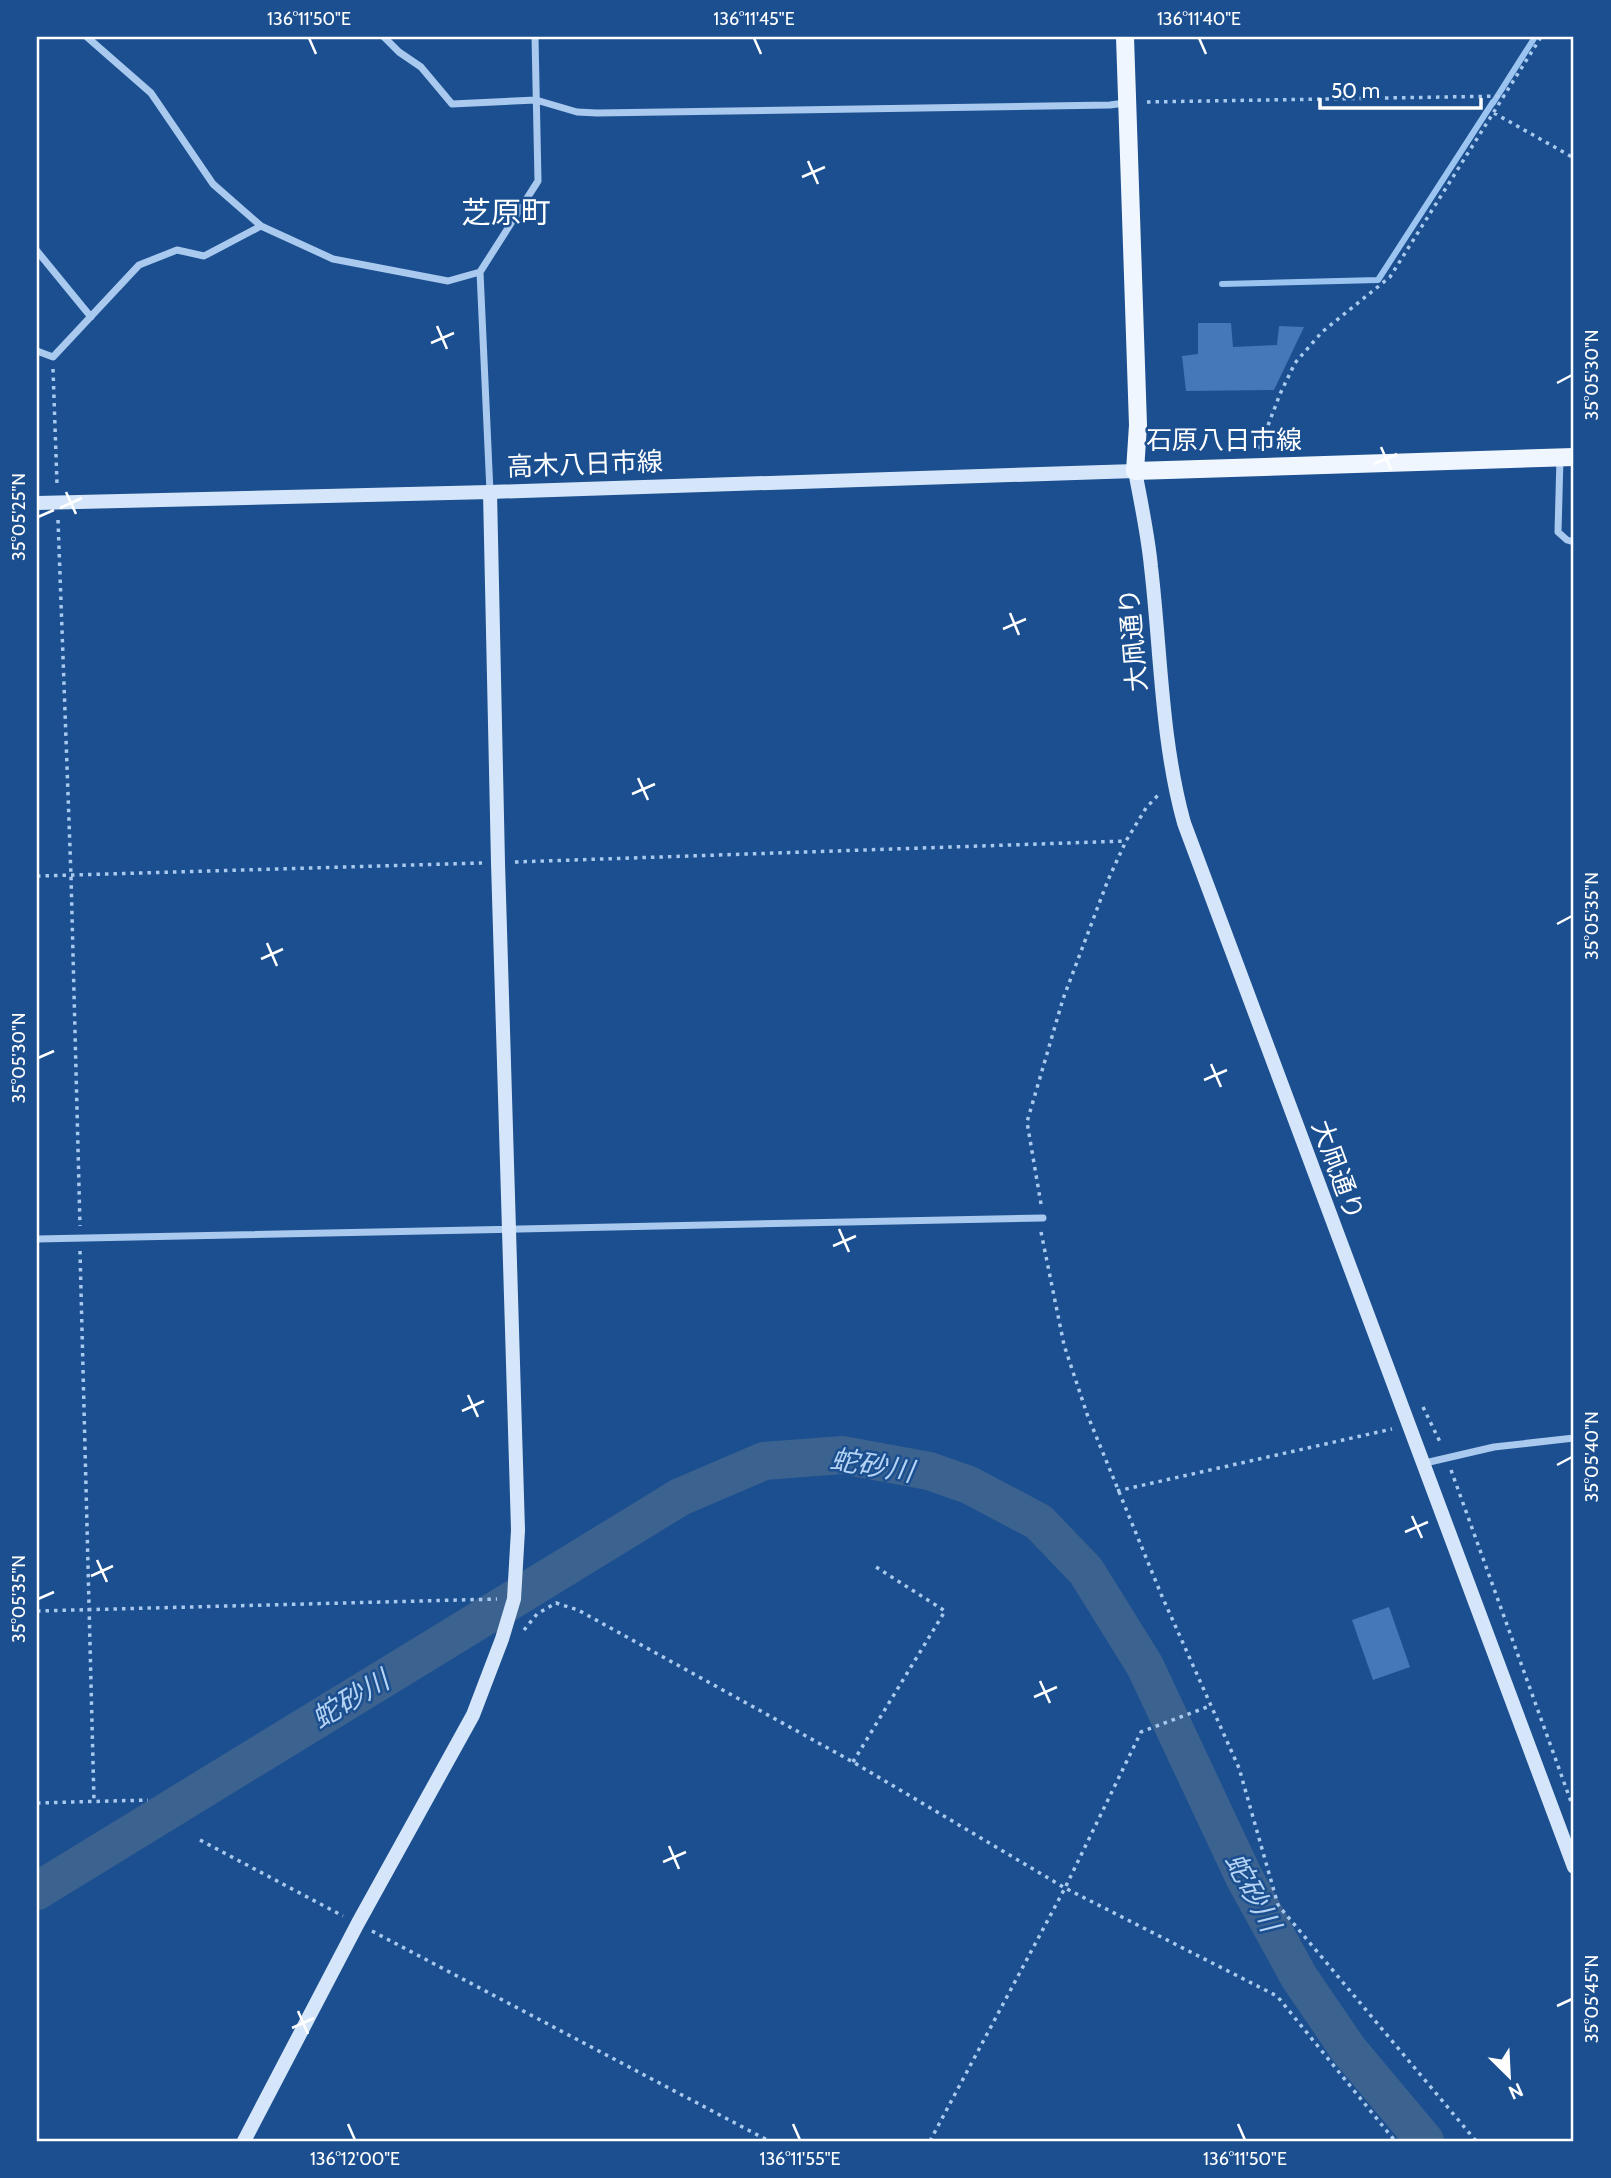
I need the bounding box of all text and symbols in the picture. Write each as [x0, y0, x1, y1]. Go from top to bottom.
text: 136°11'50"E [267, 8, 351, 30]
text: 136°11'45"E [713, 8, 795, 30]
text: 136°11'40"E [1157, 8, 1241, 30]
scale bar [1320, 66, 1482, 110]
text: 50 m [1331, 78, 1380, 103]
district label: 芝原町 [461, 194, 551, 231]
text: 35°05'30"N [1581, 330, 1603, 420]
street label: 石原八日市線 [1146, 424, 1302, 456]
street label: 高木八日市線 [506, 445, 664, 483]
text: 35°05'25"N [8, 473, 30, 561]
street label: 大凧通り [1113, 587, 1153, 693]
text: 35°05'35"N [1581, 872, 1603, 960]
text: 35°05'30"N [8, 1013, 30, 1103]
street label: 大凧通り [1305, 1116, 1371, 1224]
text: 35°05'40"N [1581, 1411, 1603, 1503]
water label: 蛇砂川 [828, 1442, 919, 1489]
text: 35°05'35"N [8, 1555, 30, 1643]
water label: 蛇砂川 [305, 1661, 397, 1735]
water label: 蛇砂川 [1218, 1847, 1289, 1940]
text: 35°05'45"N [1581, 1955, 1603, 2043]
north arrow [1474, 2042, 1544, 2112]
text: N [1505, 2078, 1527, 2104]
text: 136°12'00"E [310, 2148, 400, 2170]
text: 136°11'55"E [760, 2148, 840, 2170]
text: 136°11'50"E [1203, 2148, 1287, 2170]

